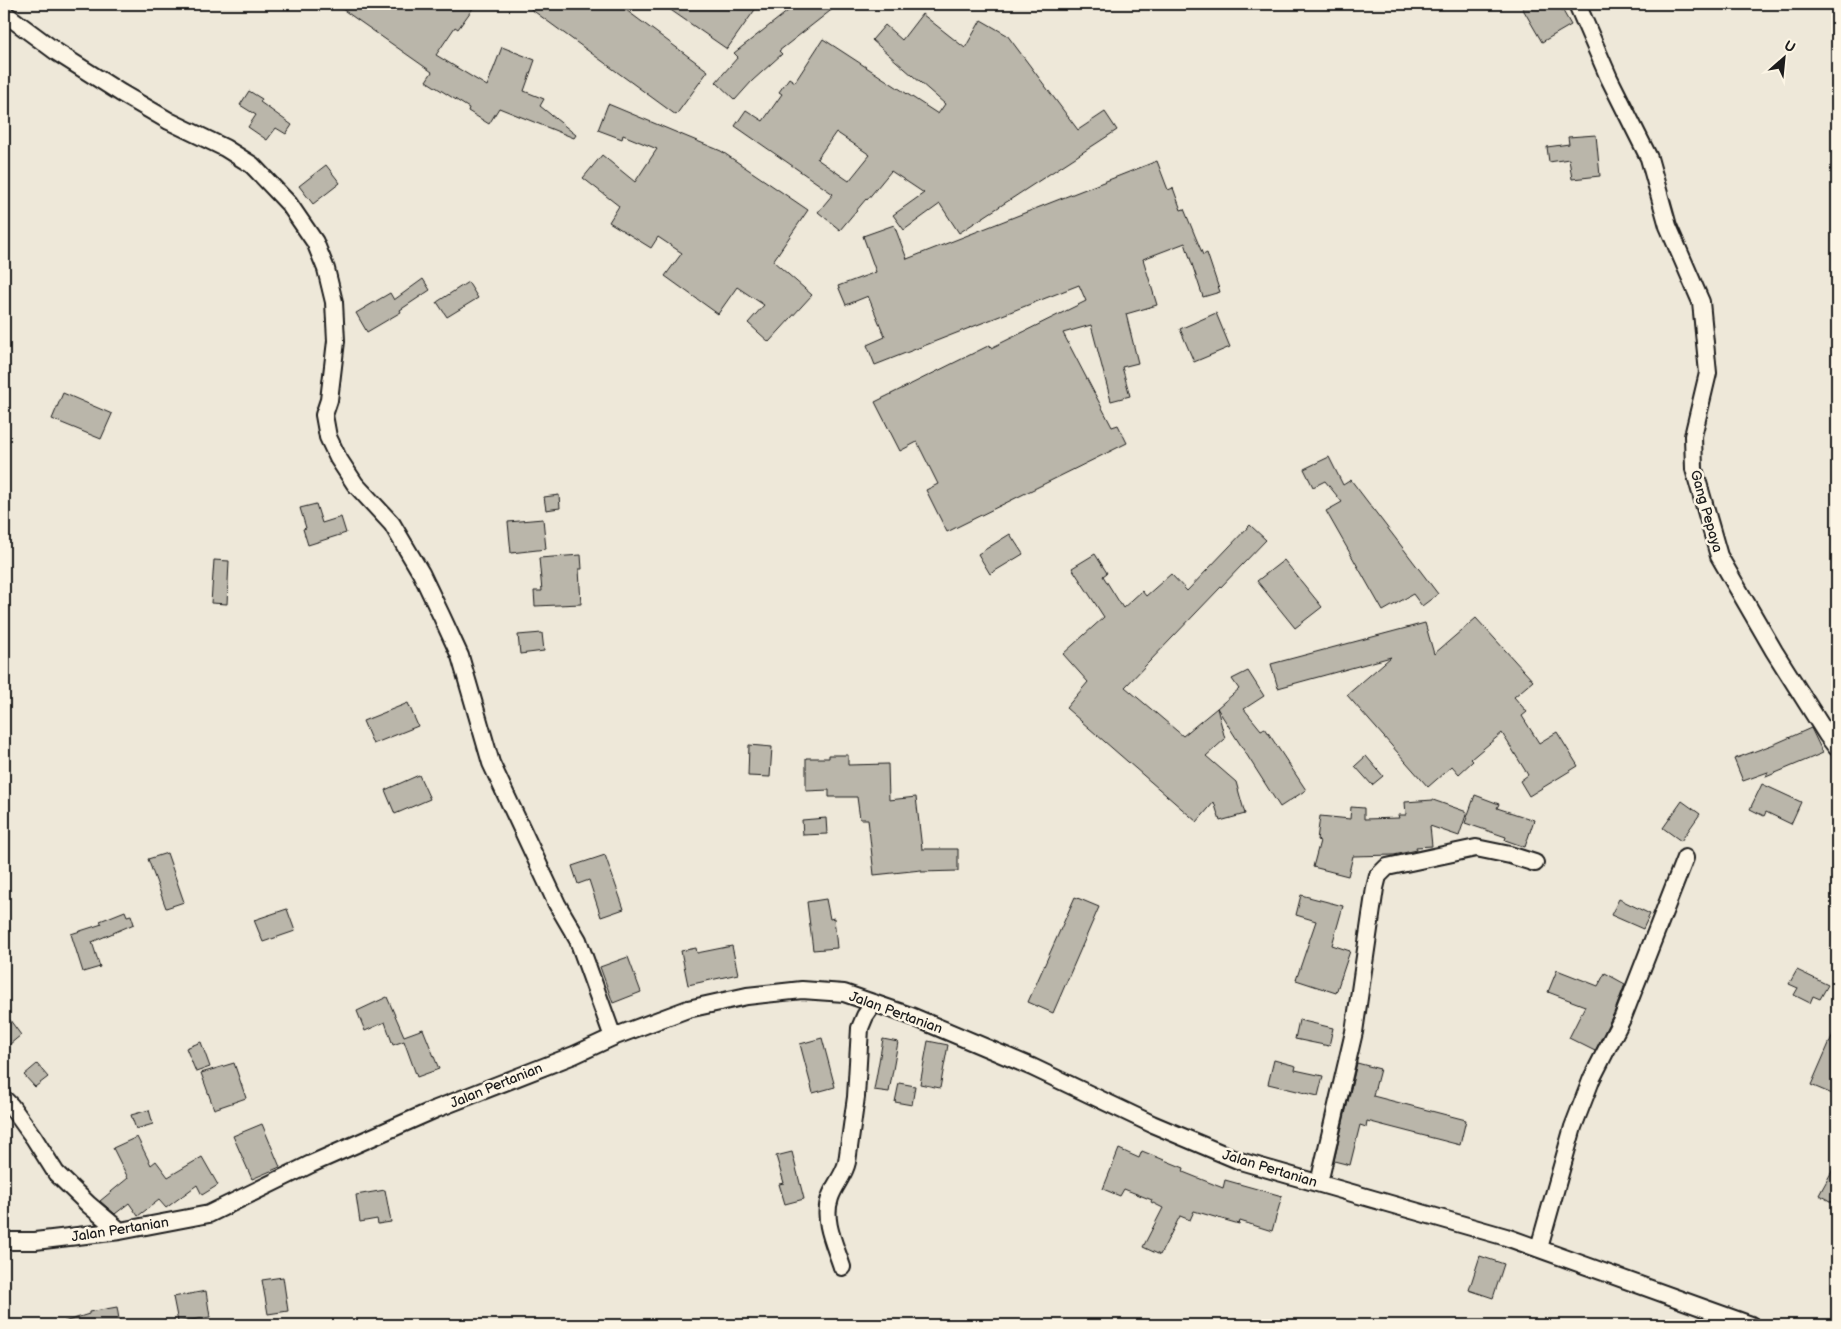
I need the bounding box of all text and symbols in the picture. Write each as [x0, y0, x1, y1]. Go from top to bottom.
north arrow [1758, 32, 1808, 82]
text: U [1781, 37, 1798, 57]
street label: Gang Pepaya [1687, 468, 1726, 554]
street label: Jalan Pertanian [847, 988, 945, 1037]
street label: Jalan Pertanian [448, 1059, 545, 1112]
street label: Jalan Pertanian [1220, 1146, 1319, 1191]
street label: Jalan Pertanian [70, 1213, 170, 1246]

